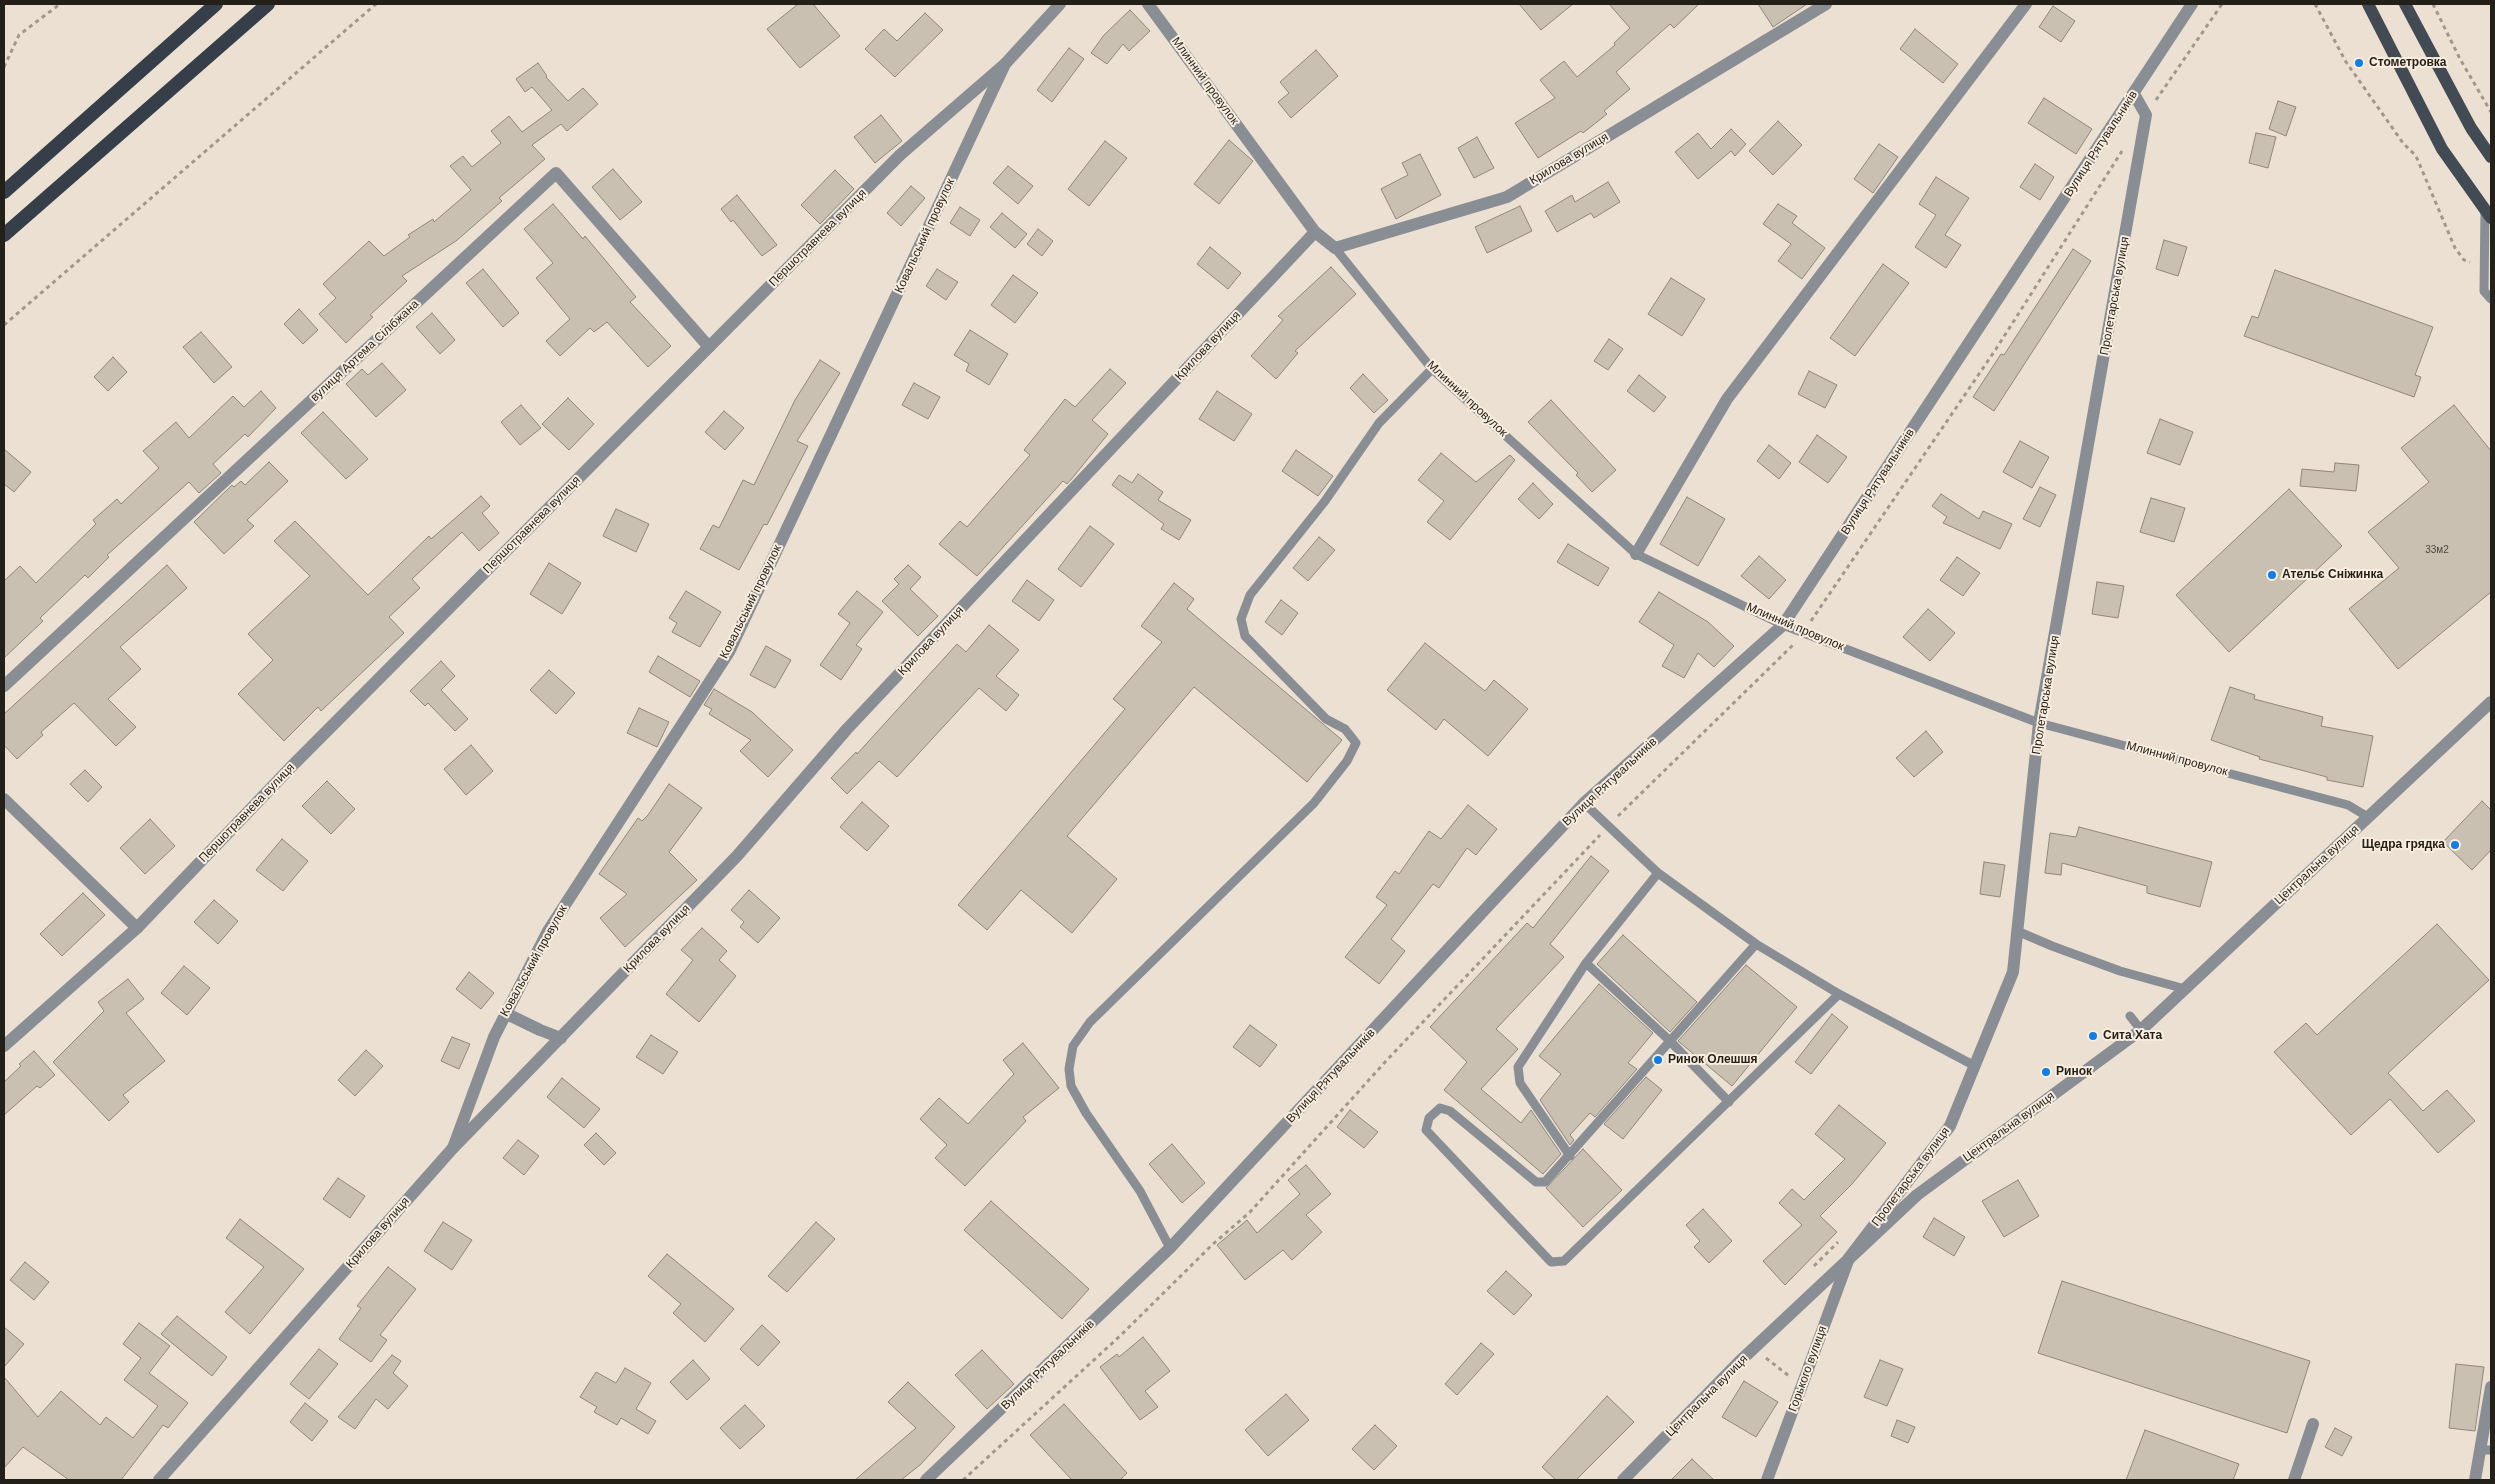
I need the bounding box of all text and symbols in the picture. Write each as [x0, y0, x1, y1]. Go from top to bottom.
street label: Млинний провулок [1168, 35, 1242, 127]
place label: Стометровка [2369, 56, 2447, 70]
marker: Стометровка [2353, 57, 2365, 69]
street label: Вулиця Рятувальників [2061, 88, 2141, 200]
street label: Крилова вулиця [1527, 130, 1611, 188]
street label: Ковальський провулок [892, 176, 958, 296]
street label: Першотравнева вулиця [766, 186, 870, 290]
street label: Пролетарська вулиця [2097, 235, 2133, 357]
street label: вулиця Артема Сілібжана [308, 297, 422, 405]
street label: Крилова вулиця [1172, 308, 1244, 384]
street label: Млинний провулок [1424, 358, 1510, 440]
street label: Вулиця Рятувальників [1838, 426, 1918, 538]
street label: Першотравнева вулиця [480, 473, 584, 577]
street label: Ковальський провулок [717, 543, 785, 661]
house number: 33м2 [2425, 544, 2449, 556]
place label: Ательє Сніжинка [2282, 568, 2383, 582]
marker: Ательє Сніжинка [2266, 569, 2278, 581]
street label: Млинний провулок [1744, 600, 1846, 654]
street label: Крилова вулиця [895, 603, 967, 679]
street label: Пролетарська вулиця [2029, 634, 2063, 756]
street label: Вулиця Рятувальників [1560, 735, 1660, 829]
street label: Млинний провулок [2125, 739, 2229, 779]
street label: Першотравнева вулиця [196, 761, 298, 865]
street label: Центральна вулиця [2272, 822, 2362, 908]
place label: Щедра грядка [2362, 838, 2445, 852]
marker: Щедра грядка [2449, 839, 2461, 851]
street label: Крилова вулиця [621, 902, 693, 976]
street label: Ковальський провулок [497, 903, 571, 1019]
street label: Вулиця Рятувальників [1284, 1026, 1378, 1126]
place label: Сита Хата [2103, 1029, 2162, 1043]
marker: Сита Хата [2087, 1030, 2099, 1042]
place label: Ринок Олешшя [1668, 1053, 1758, 1067]
marker: Ринок Олешшя [1652, 1054, 1664, 1066]
place label: Ринок [2056, 1065, 2092, 1079]
marker: Ринок [2040, 1066, 2052, 1078]
street label: Центральна вулиця [1960, 1089, 2058, 1165]
street label: Пролетарська вулиця [1869, 1125, 1953, 1229]
street label: Крилова вулиця [343, 1195, 413, 1271]
street label: Вулиця Рятувальників [999, 1317, 1097, 1413]
street label: Горького вулиця [1786, 1324, 1830, 1414]
street label: Центральна вулиця [1663, 1352, 1751, 1440]

